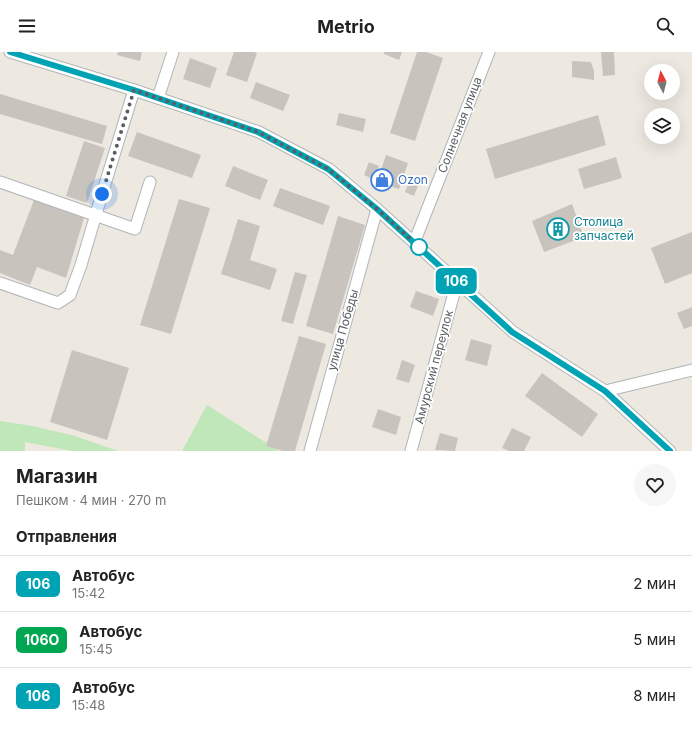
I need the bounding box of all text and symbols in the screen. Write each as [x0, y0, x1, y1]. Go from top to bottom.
icon: menu [16, 15, 38, 37]
icon: search [654, 15, 676, 37]
text: Metrio [317, 16, 375, 37]
north arrow [644, 64, 680, 100]
map controls [644, 64, 680, 144]
street label: Солнечная улица [434, 75, 485, 175]
button: layers [644, 108, 680, 144]
shop icon: Ozon [369, 167, 395, 193]
place label: Ozon [398, 172, 428, 187]
your location [92, 184, 112, 204]
place label: Столица запчастей [574, 214, 634, 243]
building icon: Столица запчастей [545, 216, 571, 242]
unlabelled marker [410, 238, 428, 256]
line badge: 106 [433, 268, 479, 294]
text: 106 [444, 272, 468, 289]
street label: улица Победы [324, 287, 361, 372]
street label: Амурский переулок [411, 308, 456, 426]
button: heart [634, 464, 676, 506]
text: Магазин [16, 465, 98, 488]
text: Пешком · 4 мин · 270 m [16, 492, 166, 508]
text: Отправления [16, 527, 117, 546]
text: Автобус [72, 566, 135, 585]
text: 2 мин [633, 574, 676, 593]
text: 106 [26, 575, 50, 592]
text: 15:42 [72, 585, 105, 601]
text: Автобус [79, 622, 142, 641]
text: 5 мин [633, 630, 676, 649]
text: 106О [24, 631, 59, 648]
text: 15:45 [79, 641, 113, 657]
text: Автобус [72, 678, 135, 697]
text: 8 мин [633, 686, 676, 705]
text: 106 [26, 687, 50, 704]
text: 15:48 [72, 697, 105, 713]

